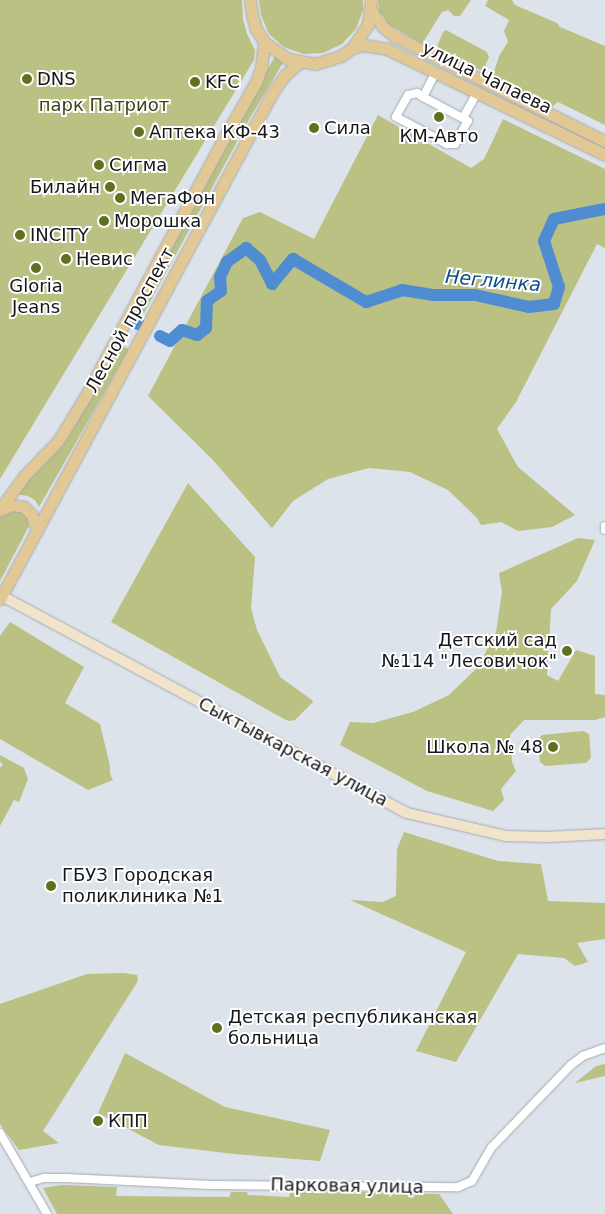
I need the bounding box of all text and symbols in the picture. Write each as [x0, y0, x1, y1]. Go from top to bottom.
street label: улица Чапаева [419, 37, 555, 119]
place label: DNS [37, 68, 76, 90]
place label: KFC [205, 71, 240, 93]
marker: DNS [21, 73, 33, 85]
marker: KFC [189, 76, 201, 88]
park label: парк Патриот [39, 94, 169, 116]
marker: КМ-Авто [433, 111, 445, 123]
place label: Сила [324, 117, 371, 139]
place label: Аптека КФ-43 [149, 121, 280, 143]
marker: Сила [308, 122, 320, 134]
place label: КМ-Авто [399, 125, 479, 147]
marker: Аптека КФ-43 [133, 126, 145, 138]
place label: Сигма [109, 154, 167, 176]
marker: Сигма [93, 159, 105, 171]
place label: Билайн [30, 176, 100, 198]
marker: Билайн [104, 181, 116, 193]
place label: МегаФон [130, 187, 215, 209]
marker: МегаФон [114, 192, 126, 204]
place label: Морошка [114, 210, 201, 232]
marker: Морошка [98, 215, 110, 227]
place label: INCITY [30, 224, 89, 246]
marker: INCITY [14, 229, 26, 241]
street label: Лесной проспект [81, 243, 179, 397]
place label: Невис [76, 248, 133, 270]
marker: Невис [60, 253, 72, 265]
marker: Gloria Jeans [30, 262, 42, 274]
water label: Неглинка [444, 265, 542, 297]
place label: Gloria Jeans [9, 276, 63, 318]
place label: Детский сад №114 "Лесовичок" [381, 630, 557, 672]
marker: Детский сад №114 "Лесовичок" [561, 645, 573, 657]
street label: Сыктывкарская улица [194, 693, 392, 811]
place label: Школа № 48 [426, 736, 543, 758]
marker: Школа № 48 [547, 741, 559, 753]
place label: ГБУЗ Городская поликлиника №1 [62, 865, 223, 908]
marker: ГБУЗ Городская поликлиника №1 [44, 879, 58, 893]
place label: Детская республиканская больница [228, 1007, 477, 1050]
marker: Детская республиканская больница [210, 1021, 224, 1035]
place label: КПП [108, 1110, 148, 1132]
marker: КПП [92, 1115, 104, 1127]
street label: Парковая улица [270, 1174, 424, 1198]

